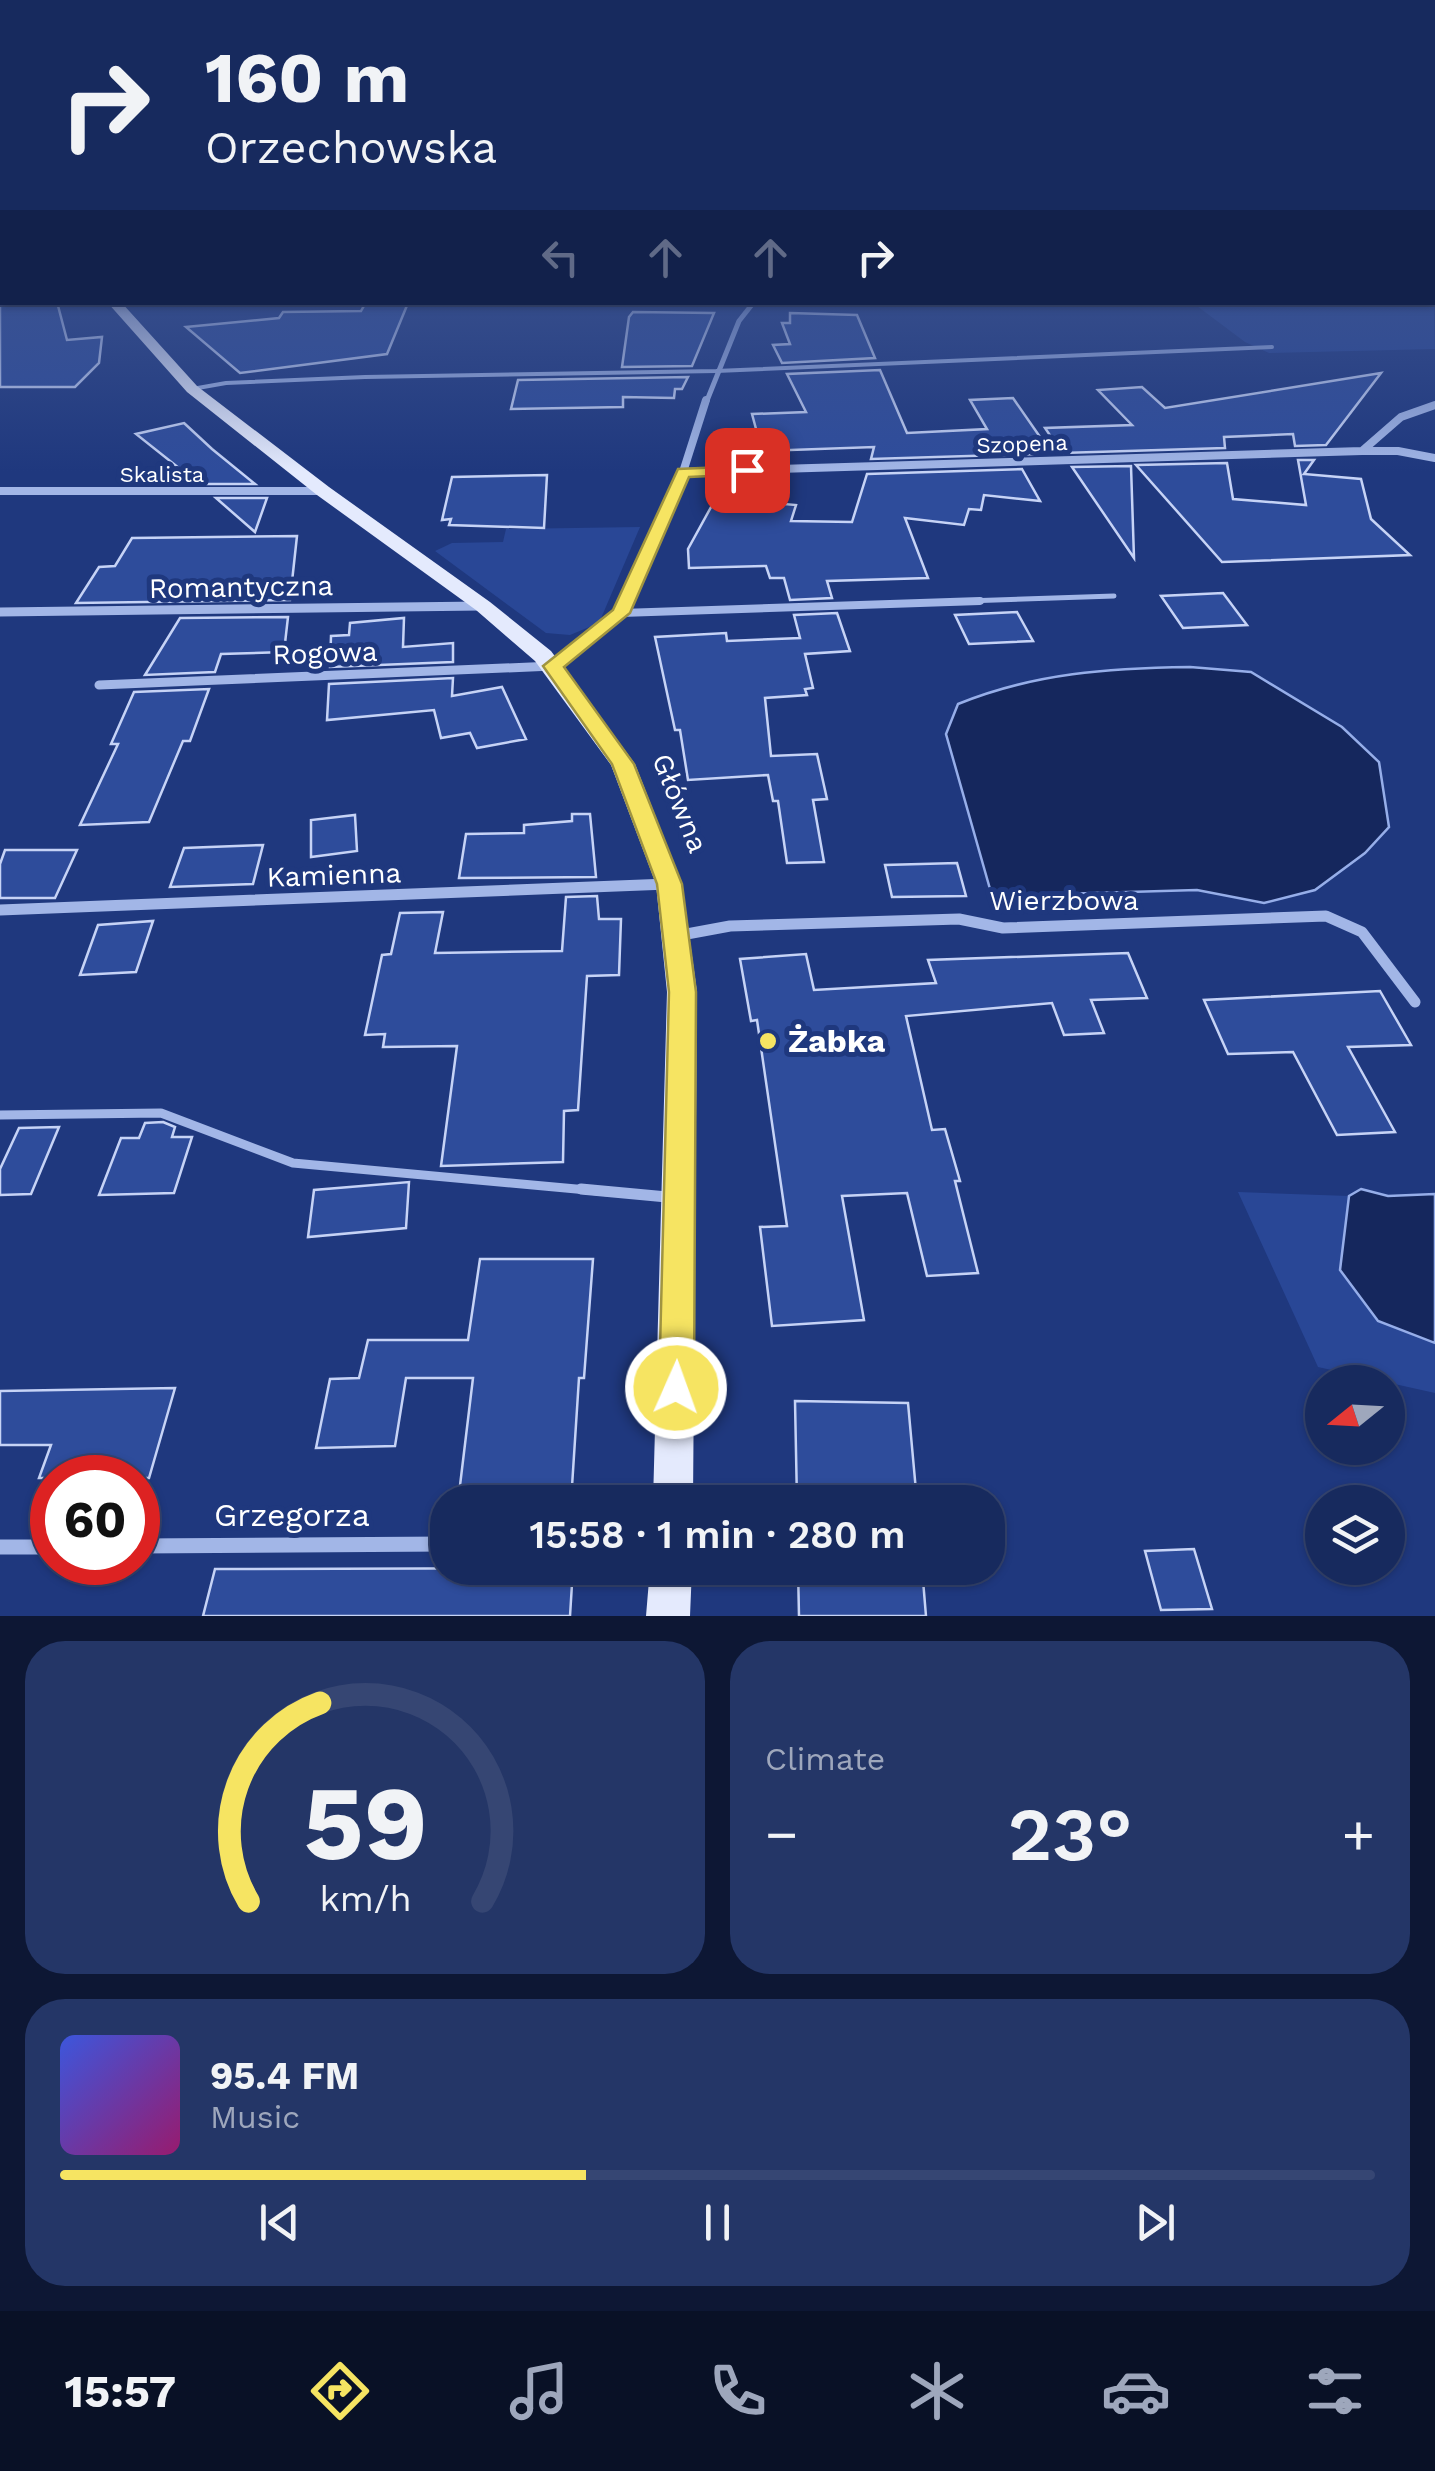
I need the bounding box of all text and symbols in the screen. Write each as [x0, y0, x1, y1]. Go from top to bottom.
text: 160 m [205, 37, 409, 119]
icon: right [40, 40, 170, 170]
text: Orzechowska [205, 121, 497, 174]
icon: left [533, 230, 588, 285]
icon: ahead [638, 230, 693, 285]
icon: ahead [743, 230, 798, 285]
icon: right [848, 230, 903, 285]
pin [705, 428, 790, 513]
street label: Szopena [976, 430, 1068, 458]
icon: arrive [720, 443, 775, 498]
street label: Skalista [120, 462, 204, 487]
street label: Romantyczna [148, 569, 334, 605]
street label: Rogowa [272, 635, 378, 671]
street label: Główna [645, 749, 715, 857]
street label: Kamienna [266, 856, 402, 894]
street label: Wierzbowa [989, 884, 1139, 917]
place label: Żabka [788, 1022, 886, 1060]
marker: Żabka [757, 1030, 779, 1052]
position arrow [624, 1336, 728, 1440]
north arrow [1305, 1365, 1405, 1465]
map controls [1305, 1365, 1405, 1585]
speed limit sign: 60 [30, 1455, 160, 1585]
button: layers [1305, 1485, 1405, 1585]
street label: Grzegorza [214, 1496, 370, 1534]
text: 15:58 · 1 min · 280 m [529, 1513, 906, 1557]
text: Climate [765, 1740, 885, 1778]
text: 59 [303, 1762, 427, 1884]
text: 23° [1008, 1790, 1132, 1878]
text: − [765, 1802, 798, 1866]
text: + [1342, 1802, 1375, 1866]
text: km/h [319, 1878, 411, 1920]
text: 95.4 FM [210, 2054, 359, 2098]
text: Music [210, 2098, 300, 2136]
icon: previous [252, 2195, 307, 2250]
icon: pause [690, 2195, 745, 2250]
icon: next [1128, 2195, 1183, 2250]
icon: directions [305, 2356, 375, 2426]
icon: music [504, 2356, 574, 2426]
icon: phone [703, 2356, 773, 2426]
icon: climate [902, 2356, 972, 2426]
icon: car [1101, 2356, 1171, 2426]
icon: filters [1300, 2356, 1370, 2426]
text: 15:57 [65, 2365, 176, 2418]

